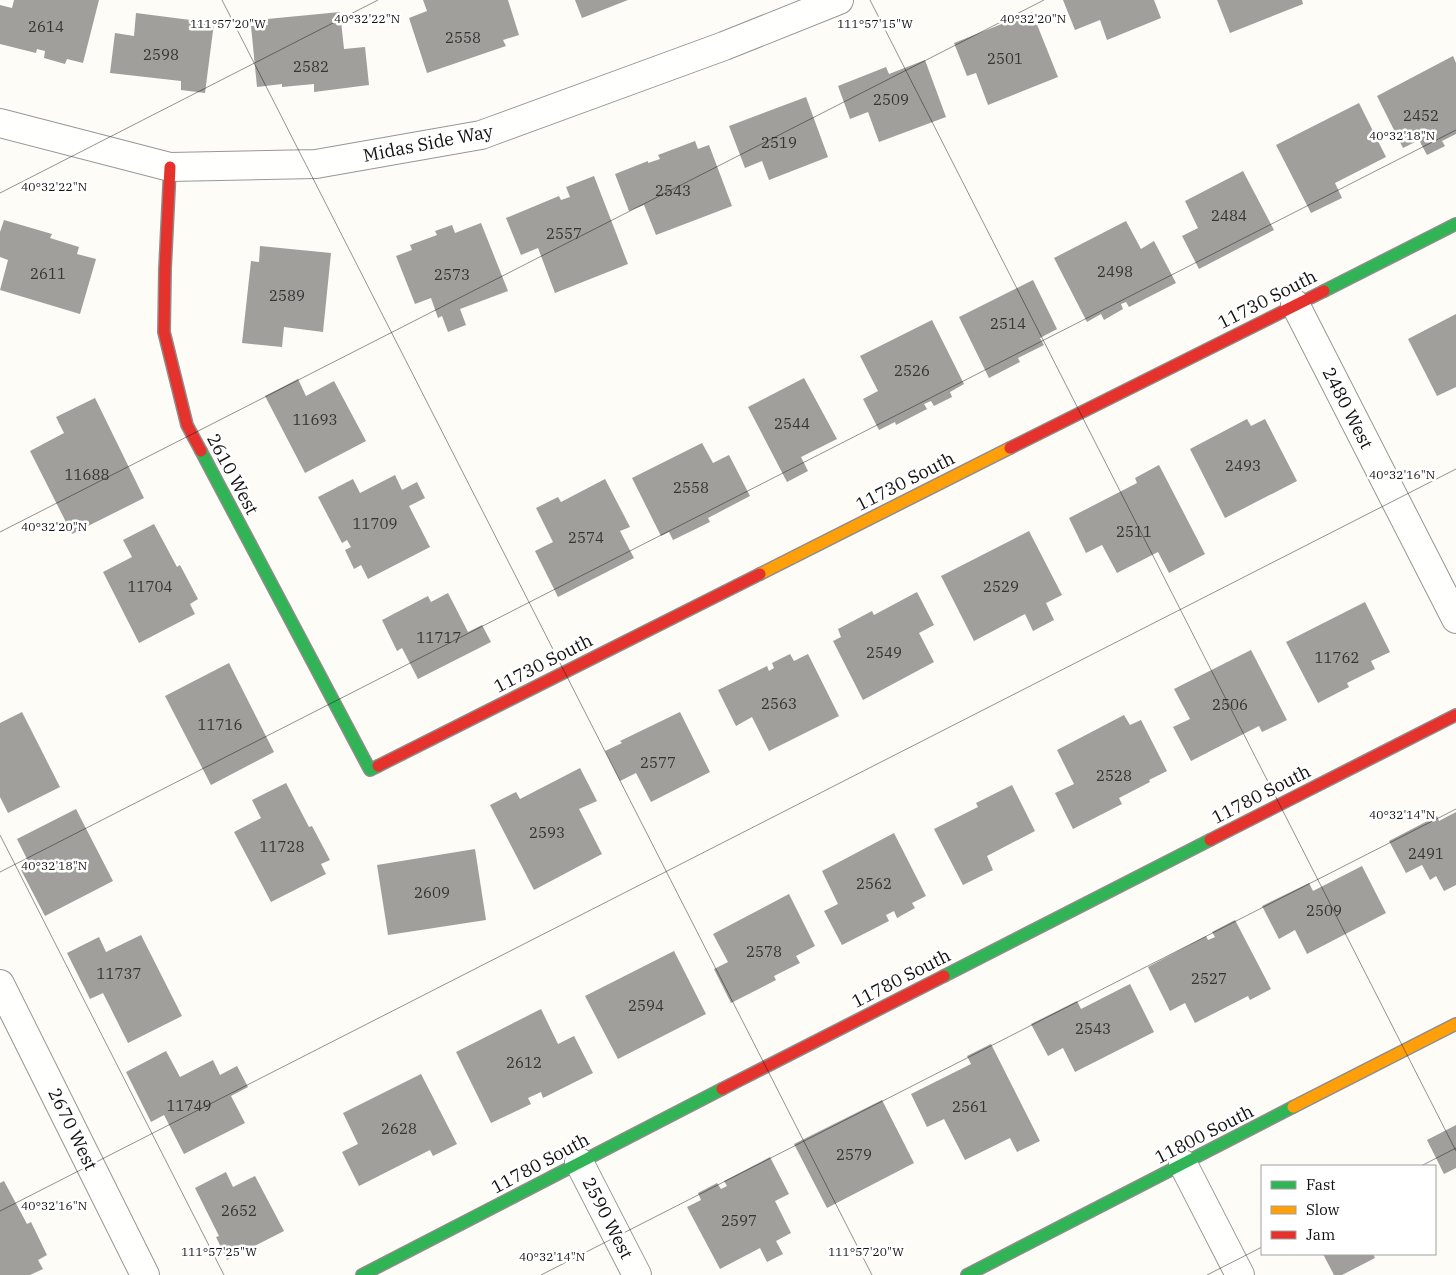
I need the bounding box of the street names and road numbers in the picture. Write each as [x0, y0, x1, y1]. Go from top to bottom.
street label: Midas Side Way [361, 119, 495, 167]
street label: 11730 South [1214, 264, 1320, 334]
street label: 2480 West [1318, 363, 1378, 453]
street label: 2610 West [202, 429, 264, 519]
street label: 11730 South [852, 446, 958, 516]
street label: 11730 South [490, 628, 596, 698]
street label: 11780 South [1208, 759, 1314, 829]
street label: 11780 South [848, 943, 954, 1013]
street label: 2670 West [43, 1084, 103, 1174]
street label: 11800 South [1151, 1099, 1257, 1169]
street label: 11780 South [487, 1128, 593, 1198]
street label: 2590 West [578, 1173, 638, 1263]

